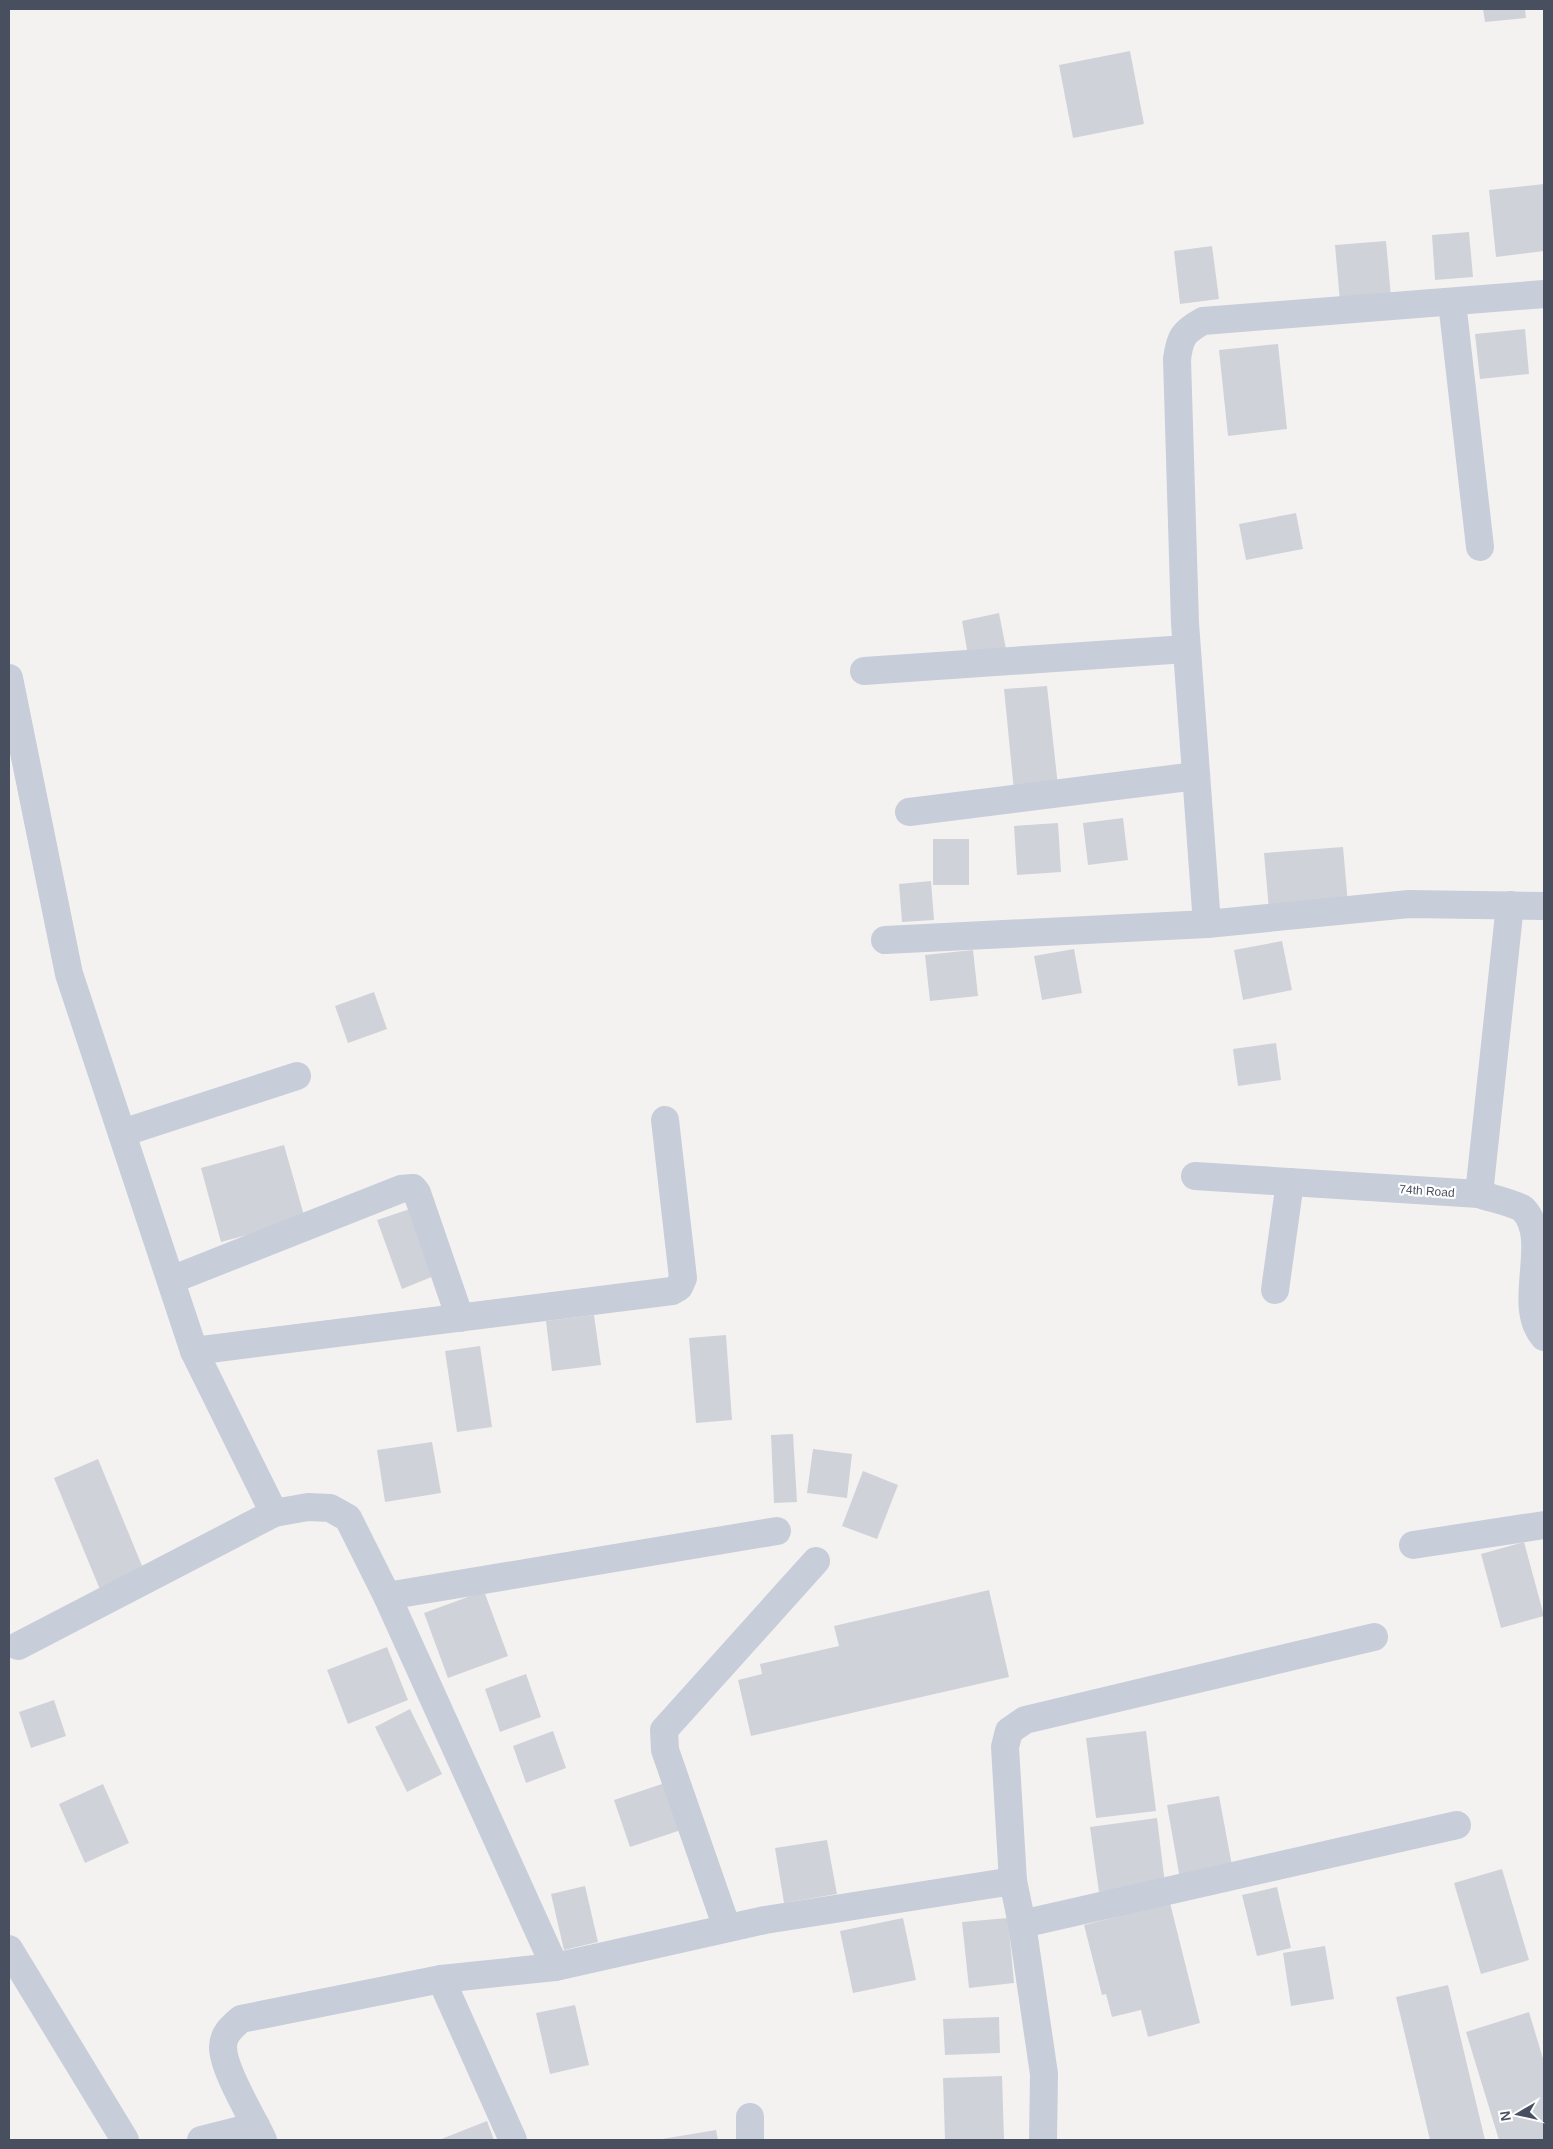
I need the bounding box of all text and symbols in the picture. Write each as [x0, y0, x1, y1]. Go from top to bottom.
street label: 74th Road [1399, 1182, 1455, 1200]
north arrow [1493, 2089, 1543, 2139]
text: N [1496, 2110, 1514, 2122]

